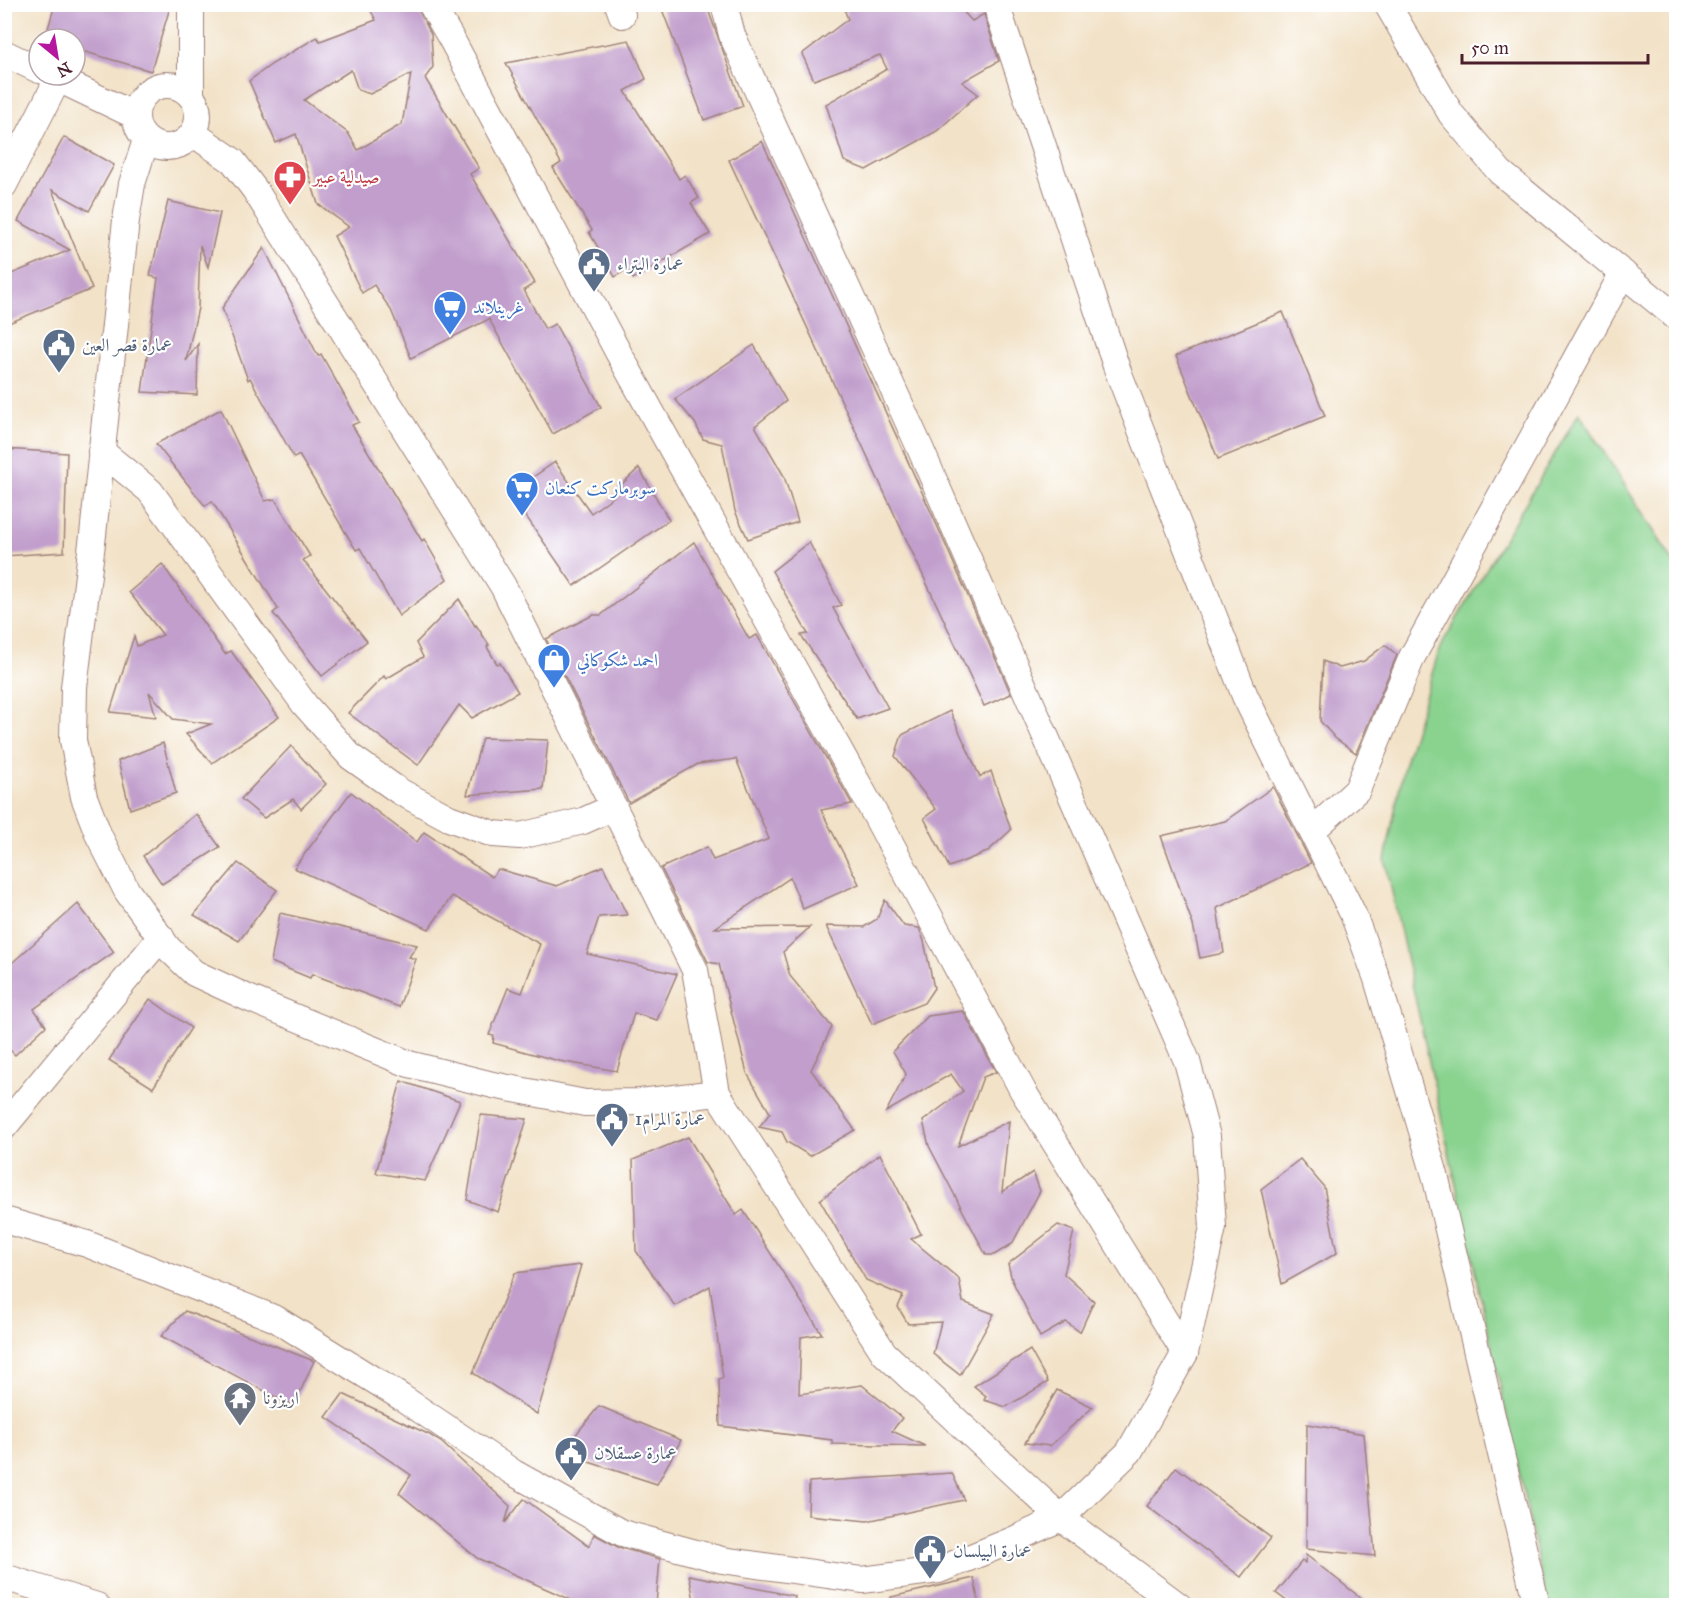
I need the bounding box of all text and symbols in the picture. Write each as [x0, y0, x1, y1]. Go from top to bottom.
north arrow [27, 27, 87, 87]
scale bar [1462, 27, 1648, 65]
text: 50 m [1471, 37, 1509, 59]
text: N [53, 58, 75, 81]
pharmacy icon: صيدلية عبير [272, 159, 308, 206]
place label: صيدلية عبير [311, 166, 380, 188]
public building icon: عمارة البتراء [576, 246, 612, 293]
place label: عمارة البتراء [617, 253, 684, 275]
supermarket icon: غرينلاند [432, 289, 468, 336]
place label: غرينلاند [473, 296, 524, 320]
public building icon: عمارة قصر العين [41, 327, 77, 374]
place label: عمارة قصر العين [82, 334, 172, 357]
supermarket icon: سوبرماركت كنعان [504, 470, 540, 517]
place label: سوبرماركت كنعان [545, 477, 656, 499]
shop icon: احمد شكوكاني [536, 642, 572, 689]
place label: احمد شكوكاني [577, 649, 658, 675]
public building icon: عمارة المرام1 [594, 1101, 630, 1148]
place label: عمارة المرام1 [635, 1108, 705, 1135]
temple icon: اريزونا [222, 1380, 258, 1427]
place label: اريزونا [263, 1387, 299, 1409]
public building icon: عمارة عسقلان [553, 1435, 589, 1482]
place label: عمارة عسقلان [594, 1442, 677, 1464]
public building icon: عمارة البيلسان [912, 1533, 948, 1580]
place label: عمارة البيلسان [953, 1540, 1032, 1562]

